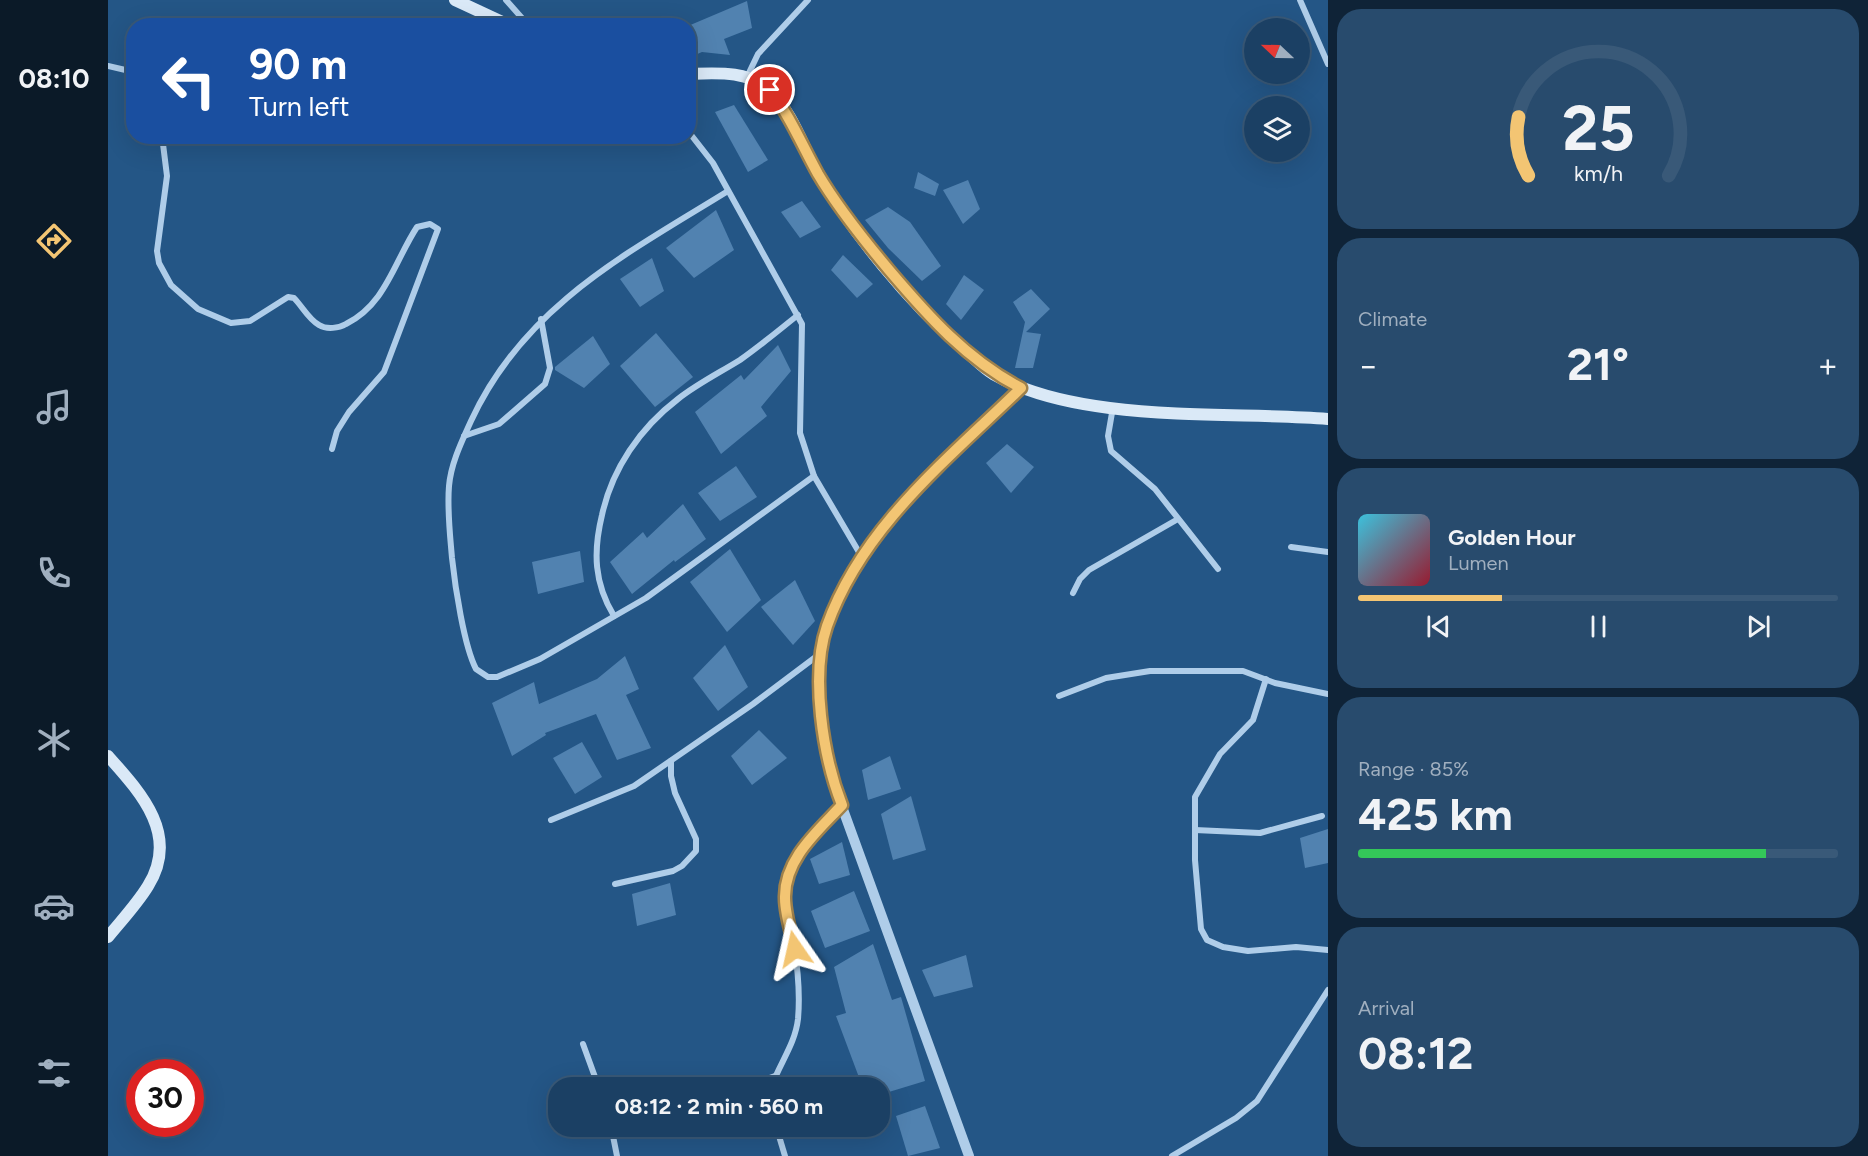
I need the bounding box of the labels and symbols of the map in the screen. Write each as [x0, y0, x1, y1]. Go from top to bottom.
north arrow [1244, 18, 1310, 84]
pin [744, 64, 795, 115]
position arrow [763, 917, 827, 981]
speed limit sign: 30 [126, 1059, 204, 1137]

